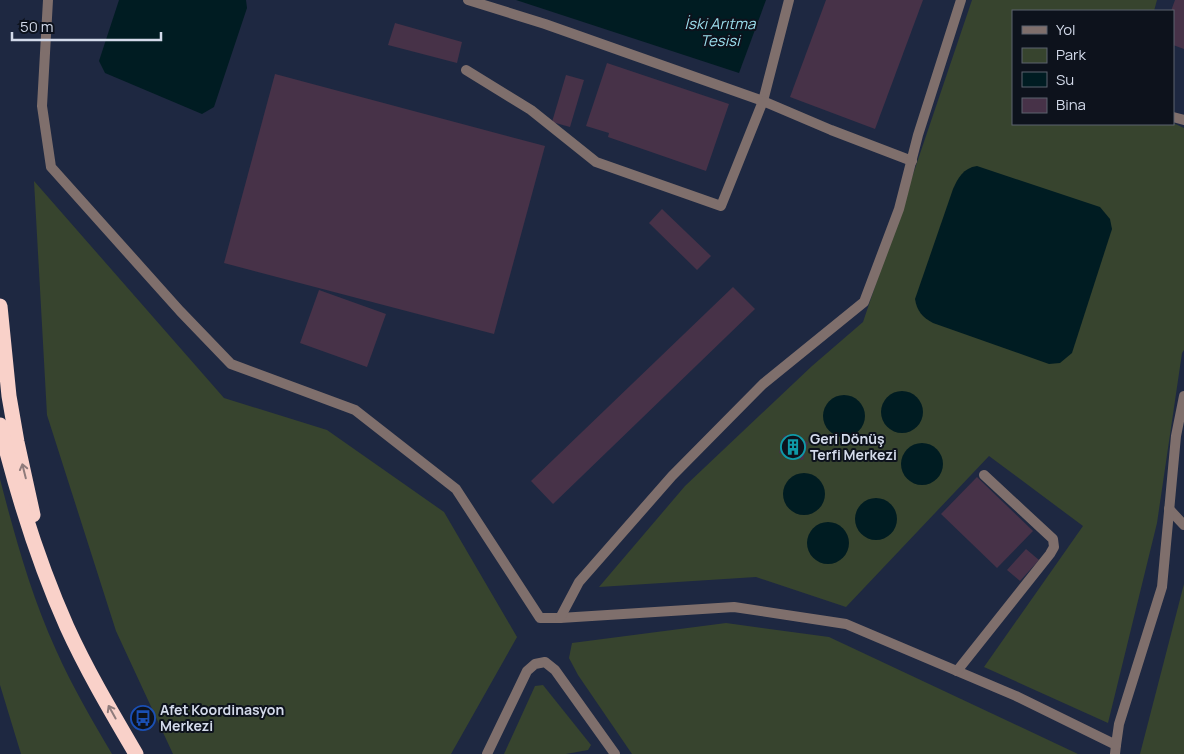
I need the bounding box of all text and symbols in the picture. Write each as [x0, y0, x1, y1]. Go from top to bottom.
scale bar [12, 10, 161, 42]
legend [1012, 10, 1174, 125]
water label: İski Arıtma Tesisi [685, 13, 756, 51]
text: 50 m [20, 16, 54, 37]
text: Yol [1056, 19, 1076, 40]
text: Park [1056, 44, 1086, 65]
text: Su [1056, 69, 1074, 90]
text: Bina [1056, 94, 1086, 115]
place label: Geri Dönüş Terfi Merkezi [810, 429, 897, 464]
building icon: Geri Dönüş Terfi Merkezi [780, 434, 806, 460]
one-way arrow [19, 464, 28, 480]
place label: Afet Koordinasyon Merkezi [160, 700, 284, 735]
one-way arrow [106, 705, 116, 719]
bus stop icon: Afet Koordinasyon Merkezi [130, 705, 156, 731]

